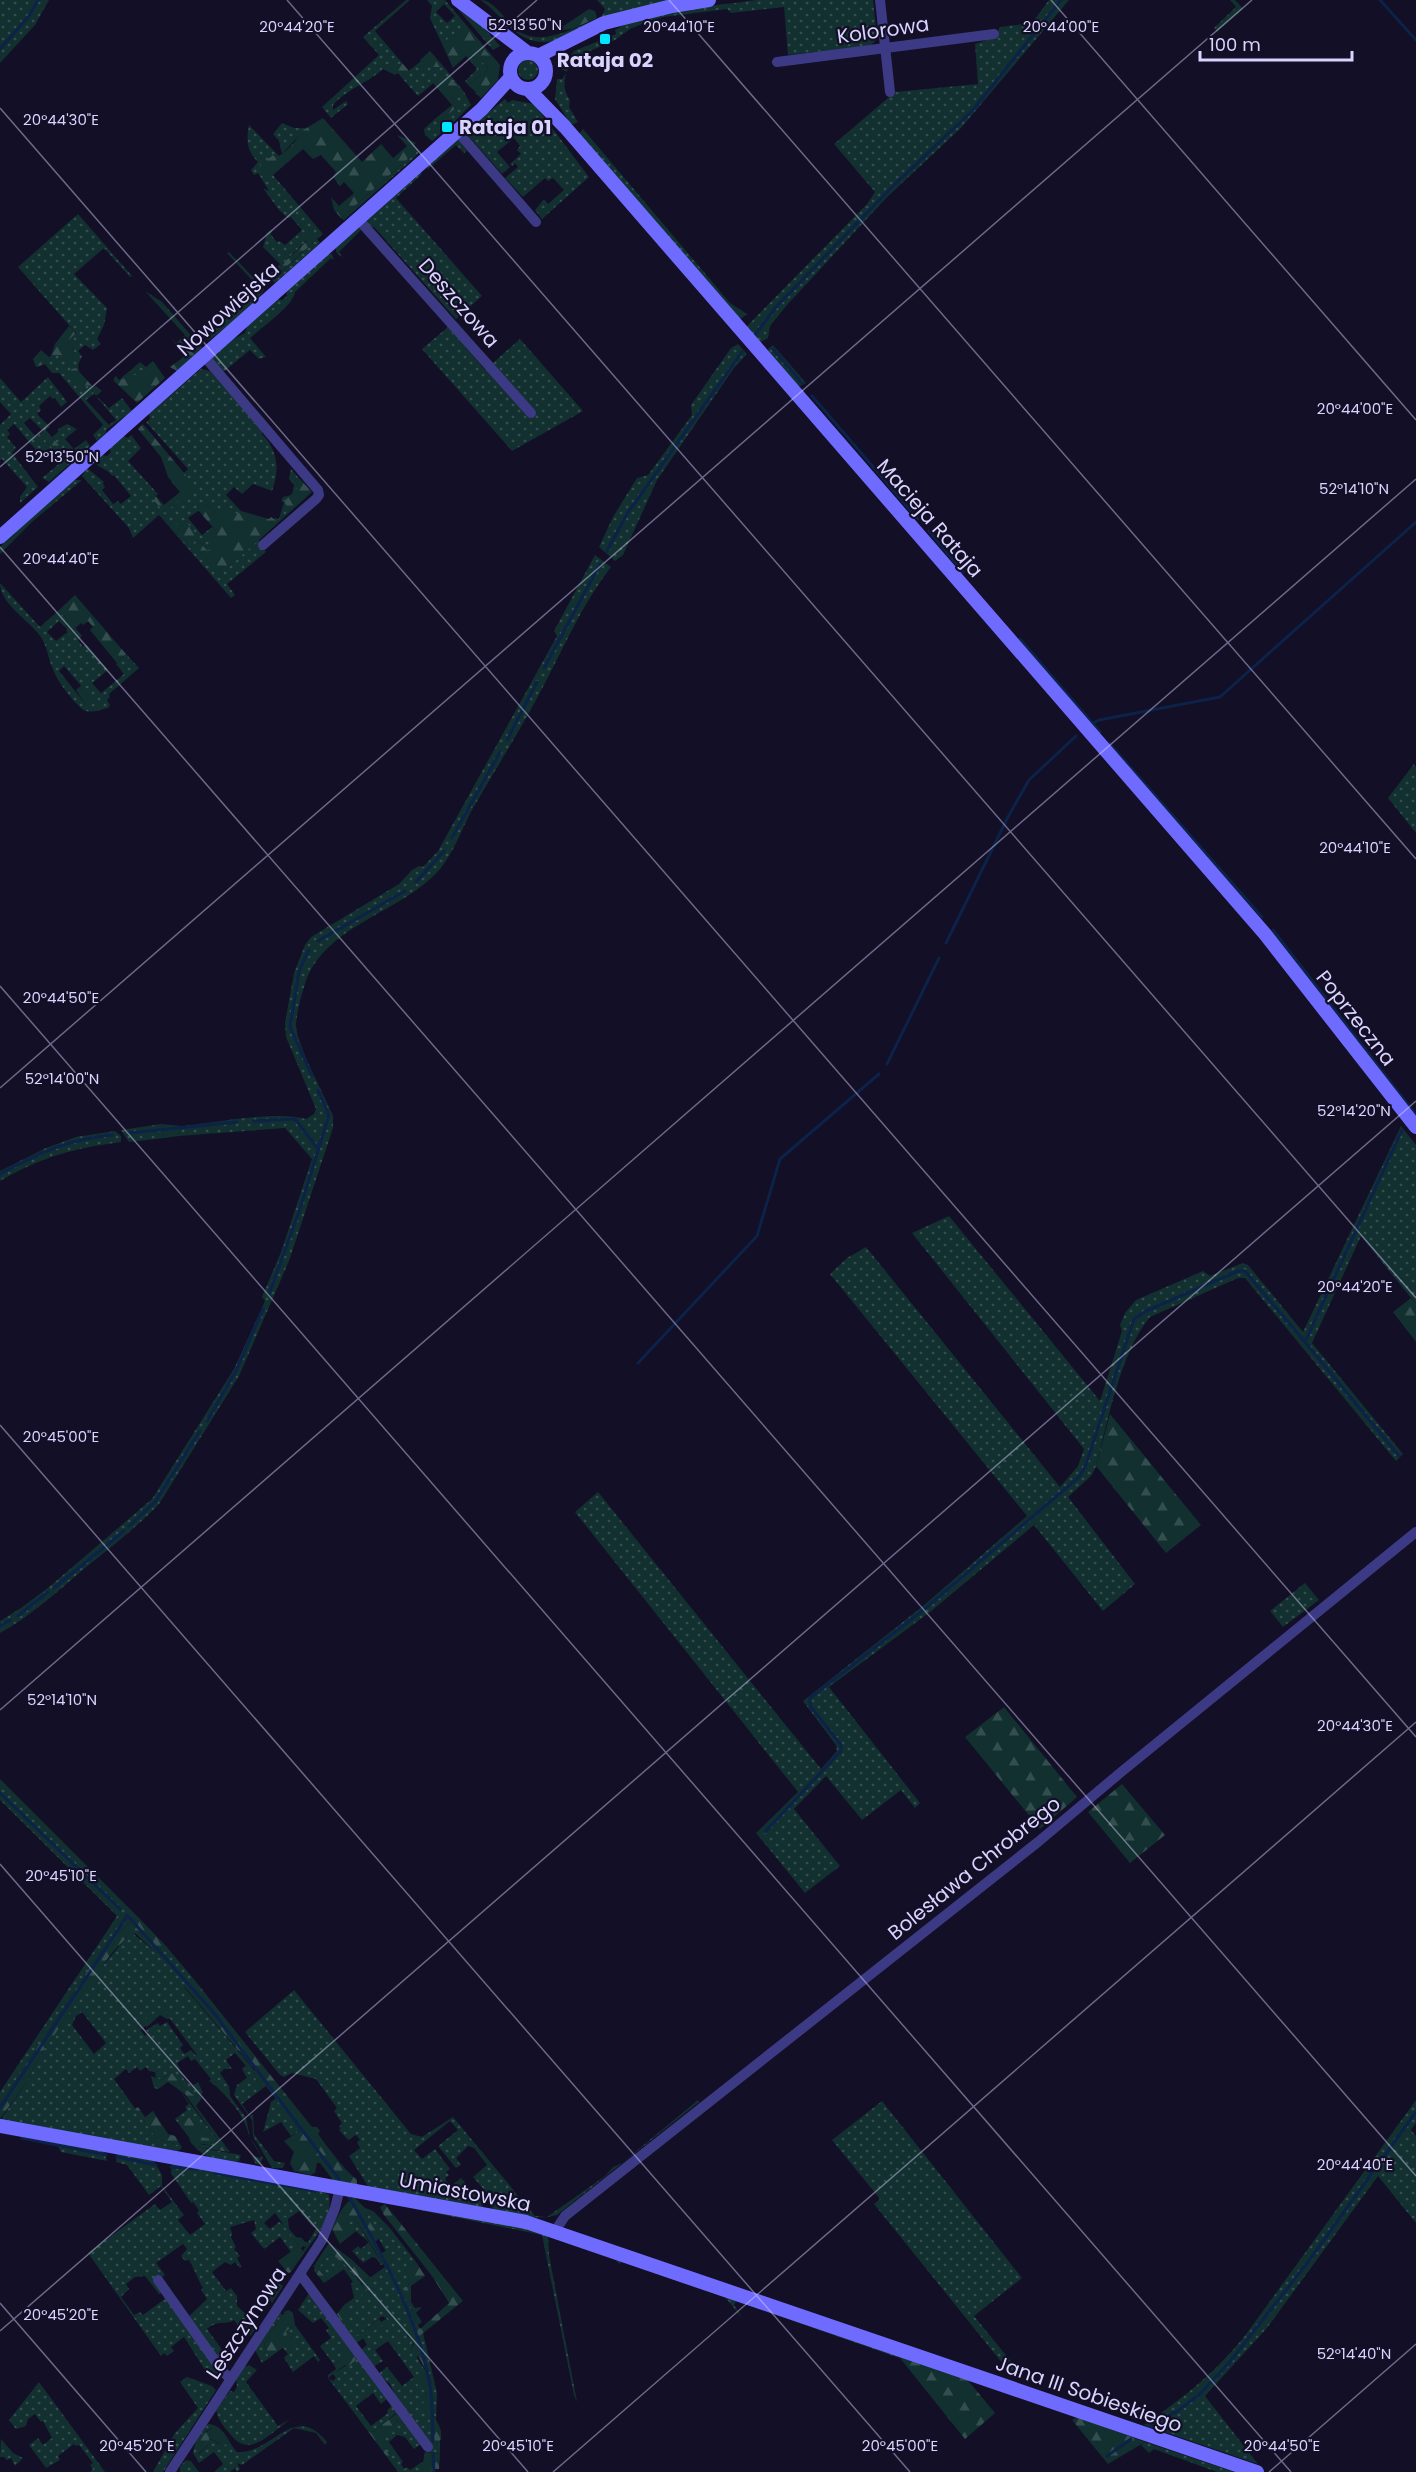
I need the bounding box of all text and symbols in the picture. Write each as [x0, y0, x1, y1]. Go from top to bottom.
street label: Kolorowa [835, 10, 931, 50]
text: 52°13'50"N [488, 14, 562, 35]
text: 20°44'20"E [259, 16, 335, 37]
text: 20°44'10"E [643, 16, 715, 37]
text: 20°44'00"E [1023, 16, 1099, 37]
scale bar [1200, 24, 1352, 62]
marker: Rataja 02 [598, 32, 612, 46]
text: 100 m [1209, 32, 1261, 57]
place label: Rataja 02 [557, 46, 653, 74]
text: 20°44'30"E [23, 109, 99, 130]
place label: Rataja 01 [459, 113, 552, 141]
marker: Rataja 01 [440, 120, 454, 134]
street label: Deszczowa [412, 252, 506, 354]
street label: Nowowiejska [171, 255, 285, 363]
text: 20°44'00"E [1317, 398, 1393, 419]
text: 52°13'50"N [25, 446, 99, 467]
street label: Macieja Rataja [871, 453, 989, 583]
text: 52°14'10"N [1319, 478, 1389, 499]
text: 20°44'40"E [23, 548, 99, 569]
text: 20°44'10"E [1319, 837, 1391, 858]
street label: Poprzeczna [1310, 964, 1402, 1072]
text: 20°44'50"E [23, 987, 99, 1008]
text: 52°14'00"N [25, 1068, 99, 1089]
text: 52°14'20"N [1317, 1100, 1391, 1121]
text: 20°44'20"E [1317, 1276, 1393, 1297]
text: 20°45'00"E [23, 1426, 99, 1447]
text: 52°14'10"N [27, 1689, 97, 1710]
text: 20°44'30"E [1317, 1715, 1393, 1736]
street label: Bolesława Chrobrego [882, 1790, 1066, 1946]
text: 20°45'10"E [25, 1865, 97, 1886]
text: 20°44'40"E [1317, 2154, 1393, 2175]
street label: Umiastowska [397, 2165, 533, 2219]
street label: Leszczynowa [199, 2261, 293, 2385]
text: 20°45'20"E [23, 2304, 99, 2325]
text: 52°14'40"N [1317, 2343, 1391, 2364]
street label: Jana III Sobieskiego [992, 2349, 1186, 2439]
text: 20°45'20"E [99, 2435, 175, 2456]
text: 20°45'10"E [482, 2435, 554, 2456]
text: 20°45'00"E [862, 2435, 938, 2456]
text: 20°44'50"E [1244, 2435, 1320, 2456]

